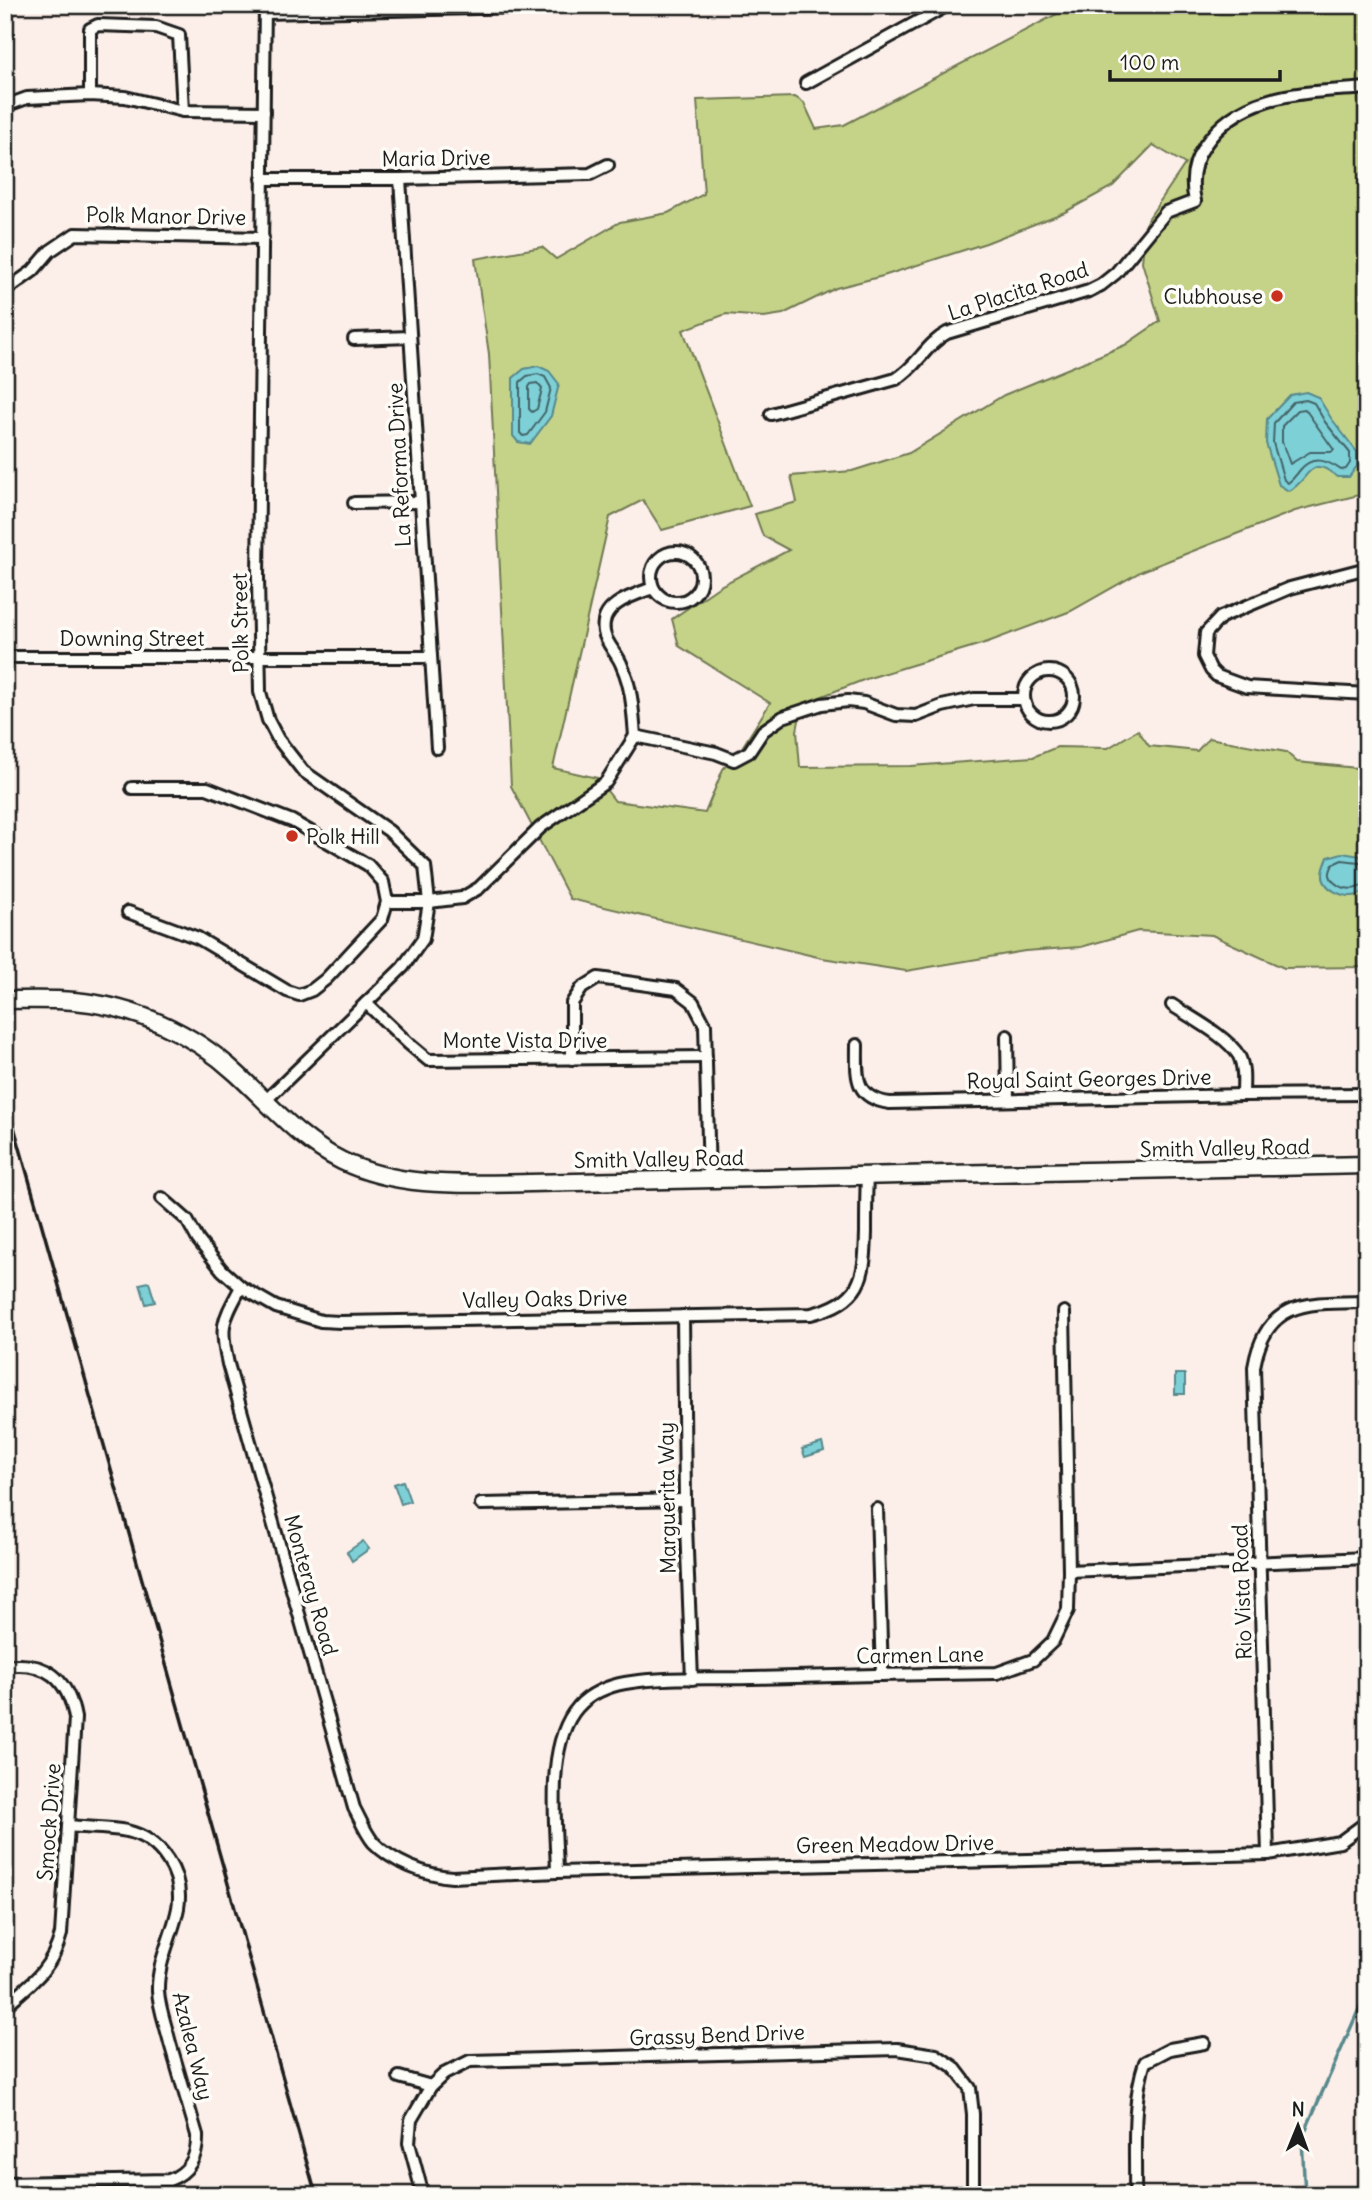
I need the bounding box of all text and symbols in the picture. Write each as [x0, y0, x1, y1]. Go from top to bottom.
scale bar [1110, 38, 1279, 82]
text: 100 m [1120, 49, 1179, 76]
street label: Maria Drive [381, 144, 491, 172]
street label: Polk Manor Drive [86, 201, 246, 231]
street label: La Placita Road [944, 256, 1092, 326]
place label: Clubhouse [1164, 283, 1263, 310]
marker: Clubhouse [1269, 288, 1285, 304]
street label: La Reforma Drive [381, 382, 417, 548]
street label: Polk Street [226, 573, 254, 673]
street label: Downing Street [60, 625, 204, 652]
place label: Polk Hill [306, 823, 380, 850]
marker: Polk Hill [284, 828, 300, 844]
street label: Monte Vista Drive [443, 1027, 607, 1054]
street label: Royal Saint Georges Drive [966, 1063, 1212, 1095]
street label: Smith Valley Road [1140, 1133, 1310, 1163]
street label: Smith Valley Road [574, 1144, 744, 1174]
street label: Valley Oaks Drive [462, 1284, 628, 1314]
street label: Marguerita Way [652, 1422, 682, 1574]
street label: Monteray Road [278, 1511, 344, 1659]
street label: Rio Vista Road [1226, 1524, 1258, 1660]
street label: Carmen Lane [856, 1640, 984, 1670]
street label: Smock Drive [31, 1762, 67, 1882]
street label: Green Meadow Drive [796, 1829, 994, 1859]
street label: Azalea Way [167, 1989, 219, 2103]
street label: Grassy Bend Drive [629, 2018, 805, 2052]
north arrow [1264, 2092, 1334, 2162]
text: N [1292, 2097, 1305, 2121]

